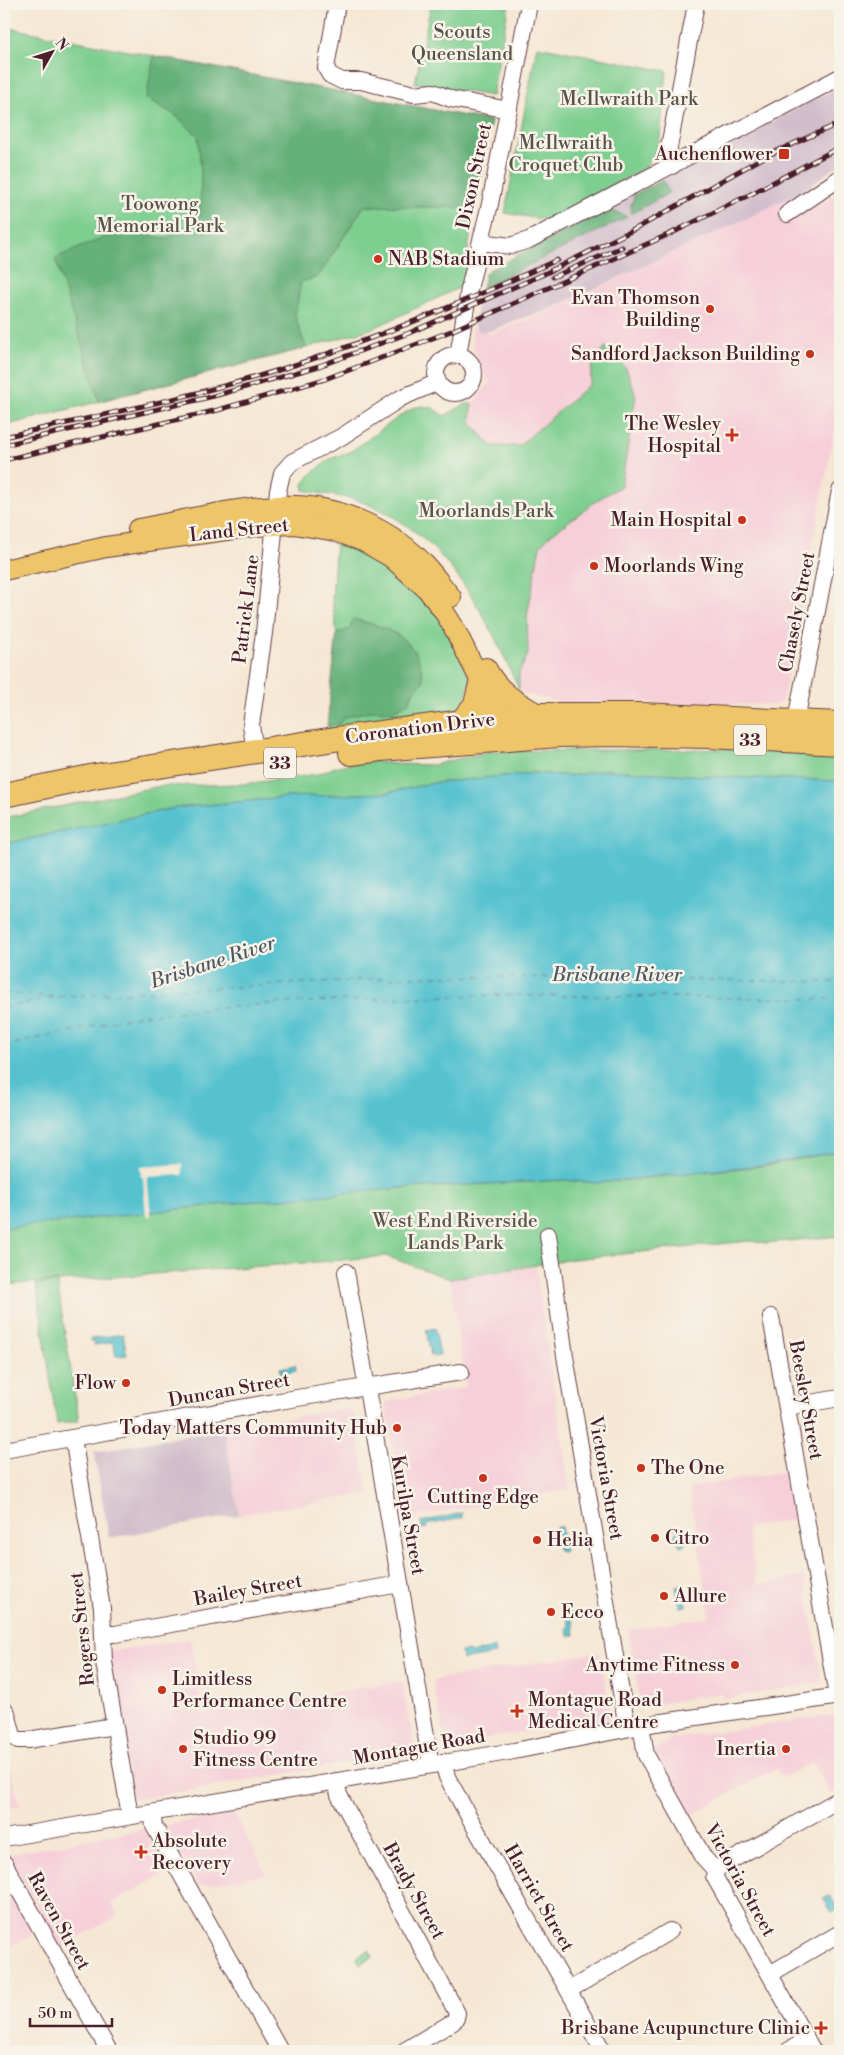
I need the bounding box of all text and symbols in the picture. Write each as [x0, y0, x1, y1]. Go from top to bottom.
park label: Scouts Queensland [411, 20, 513, 66]
north arrow [28, 28, 78, 78]
text: N [51, 34, 72, 54]
park label: McIlwraith Park [560, 87, 699, 111]
street label: Dixon Street [451, 121, 497, 231]
park label: McIlwraith Croquet Club [509, 131, 623, 177]
place label: Auchenflower [654, 142, 773, 166]
marker: Auchenflower [777, 147, 791, 161]
park label: Toowong Memorial Park [96, 192, 225, 238]
place label: NAB Stadium [388, 247, 505, 271]
marker: NAB Stadium [372, 253, 384, 265]
place label: Evan Thomson Building [571, 286, 700, 332]
marker: Evan Thomson Building [704, 303, 716, 315]
place label: Sandford Jackson Building [571, 342, 800, 366]
marker: Sandford Jackson Building [804, 348, 816, 360]
place label: The Wesley Hospital [625, 412, 722, 458]
marker: The Wesley Hospital [725, 428, 739, 442]
park label: Moorlands Park [418, 499, 555, 523]
place label: Main Hospital [611, 508, 732, 532]
street label: Land Street [188, 513, 290, 547]
marker: Main Hospital [736, 514, 748, 526]
street label: Chasely Street [774, 549, 821, 674]
street label: Patrick Lane [227, 553, 265, 665]
place label: Moorlands Wing [604, 554, 744, 578]
marker: Moorlands Wing [588, 560, 600, 572]
street label: Coronation Drive [344, 707, 496, 749]
road number: 33 [734, 724, 766, 756]
road number: 33 [264, 748, 296, 778]
water label: Brisbane River [146, 931, 279, 995]
water label: Brisbane River [551, 963, 683, 988]
park label: West End Riverside Lands Park [371, 1209, 538, 1255]
street label: Beesley Street [784, 1337, 828, 1462]
street label: Duncan Street [166, 1367, 292, 1412]
place label: Flow [74, 1371, 117, 1395]
marker: Flow [120, 1377, 132, 1389]
street label: Victoria Street [583, 1413, 629, 1542]
place label: Today Matters Community Hub [120, 1416, 387, 1440]
marker: Today Matters Community Hub [391, 1422, 403, 1434]
street label: Kurilpa Street [386, 1453, 430, 1577]
place label: The One [651, 1456, 725, 1480]
marker: The One [635, 1462, 647, 1474]
marker: Cutting Edge [477, 1472, 489, 1484]
place label: Cutting Edge [427, 1485, 539, 1509]
place label: Citro [665, 1526, 709, 1550]
place label: Helia [547, 1528, 594, 1552]
marker: Citro [649, 1532, 661, 1544]
marker: Helia [531, 1534, 543, 1546]
street label: Bailey Street [191, 1569, 304, 1611]
street label: Rogers Street [64, 1570, 100, 1687]
place label: Allure [673, 1584, 727, 1608]
marker: Allure [658, 1590, 670, 1602]
place label: Ecco [561, 1600, 604, 1624]
marker: Ecco [545, 1606, 557, 1618]
place label: Anytime Fitness [585, 1653, 725, 1677]
marker: Anytime Fitness [729, 1659, 741, 1671]
place label: Limitless Performance Centre [172, 1667, 347, 1713]
marker: Limitless Performance Centre [156, 1684, 168, 1696]
place label: Montague Road Medical Centre [528, 1688, 662, 1734]
marker: Montague Road Medical Centre [510, 1704, 524, 1718]
street label: Montague Road [351, 1724, 487, 1770]
place label: Studio 99 Fitness Centre [193, 1726, 318, 1772]
place label: Inertia [717, 1737, 776, 1761]
marker: Studio 99 Fitness Centre [177, 1743, 189, 1755]
marker: Inertia [780, 1743, 792, 1755]
street label: Victoria Street [699, 1818, 781, 1941]
place label: Absolute Recovery [151, 1829, 232, 1875]
street label: Brady Street [377, 1838, 451, 1944]
street label: Harriet Street [499, 1840, 580, 1956]
marker: Absolute Recovery [134, 1845, 148, 1859]
street label: Raven Street [22, 1868, 96, 1975]
scale bar [30, 1995, 112, 2027]
text: 50 m [38, 2004, 72, 2023]
place label: Brisbane Acupuncture Clinic [560, 2016, 810, 2040]
marker: Brisbane Acupuncture Clinic [814, 2021, 828, 2035]

